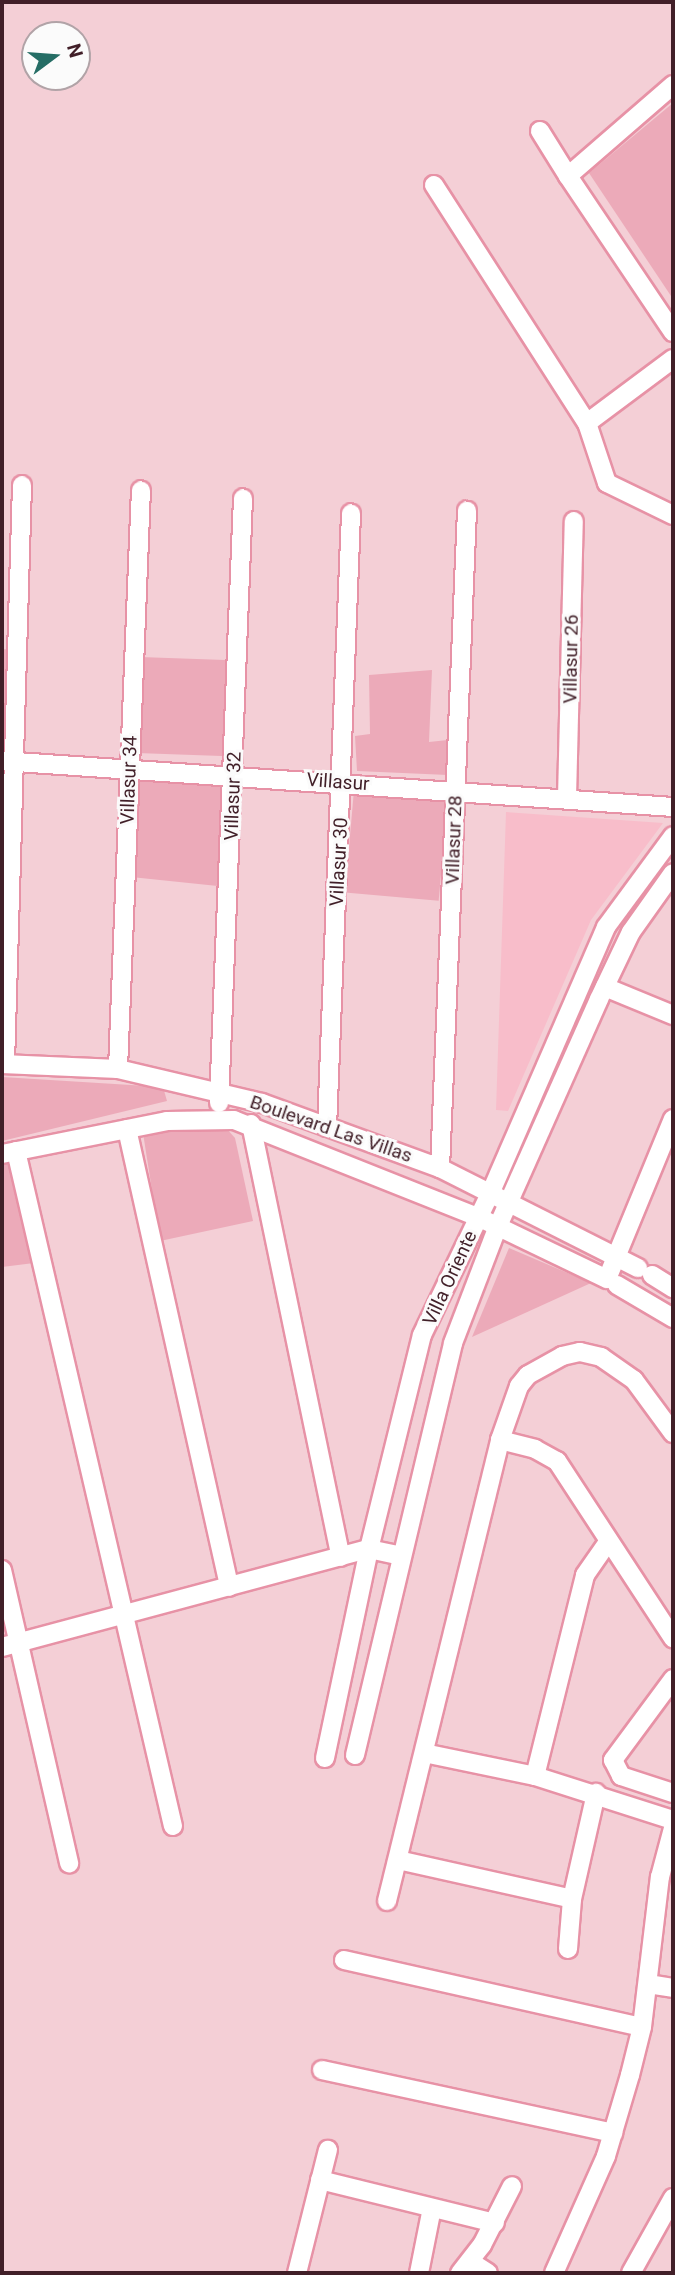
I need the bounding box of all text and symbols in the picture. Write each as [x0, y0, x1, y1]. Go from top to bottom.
north arrow [21, 21, 91, 91]
text: N [62, 41, 88, 60]
street label: Villasur 26 [559, 614, 583, 704]
street label: Villasur 34 [116, 735, 142, 825]
street label: Villasur 32 [220, 751, 246, 841]
street label: Villasur [306, 768, 370, 796]
street label: Villasur 28 [441, 795, 467, 885]
street label: Villasur 30 [325, 817, 353, 907]
street label: Boulevard Las Villas [247, 1091, 415, 1167]
street label: Villa Oriente [418, 1227, 482, 1329]

